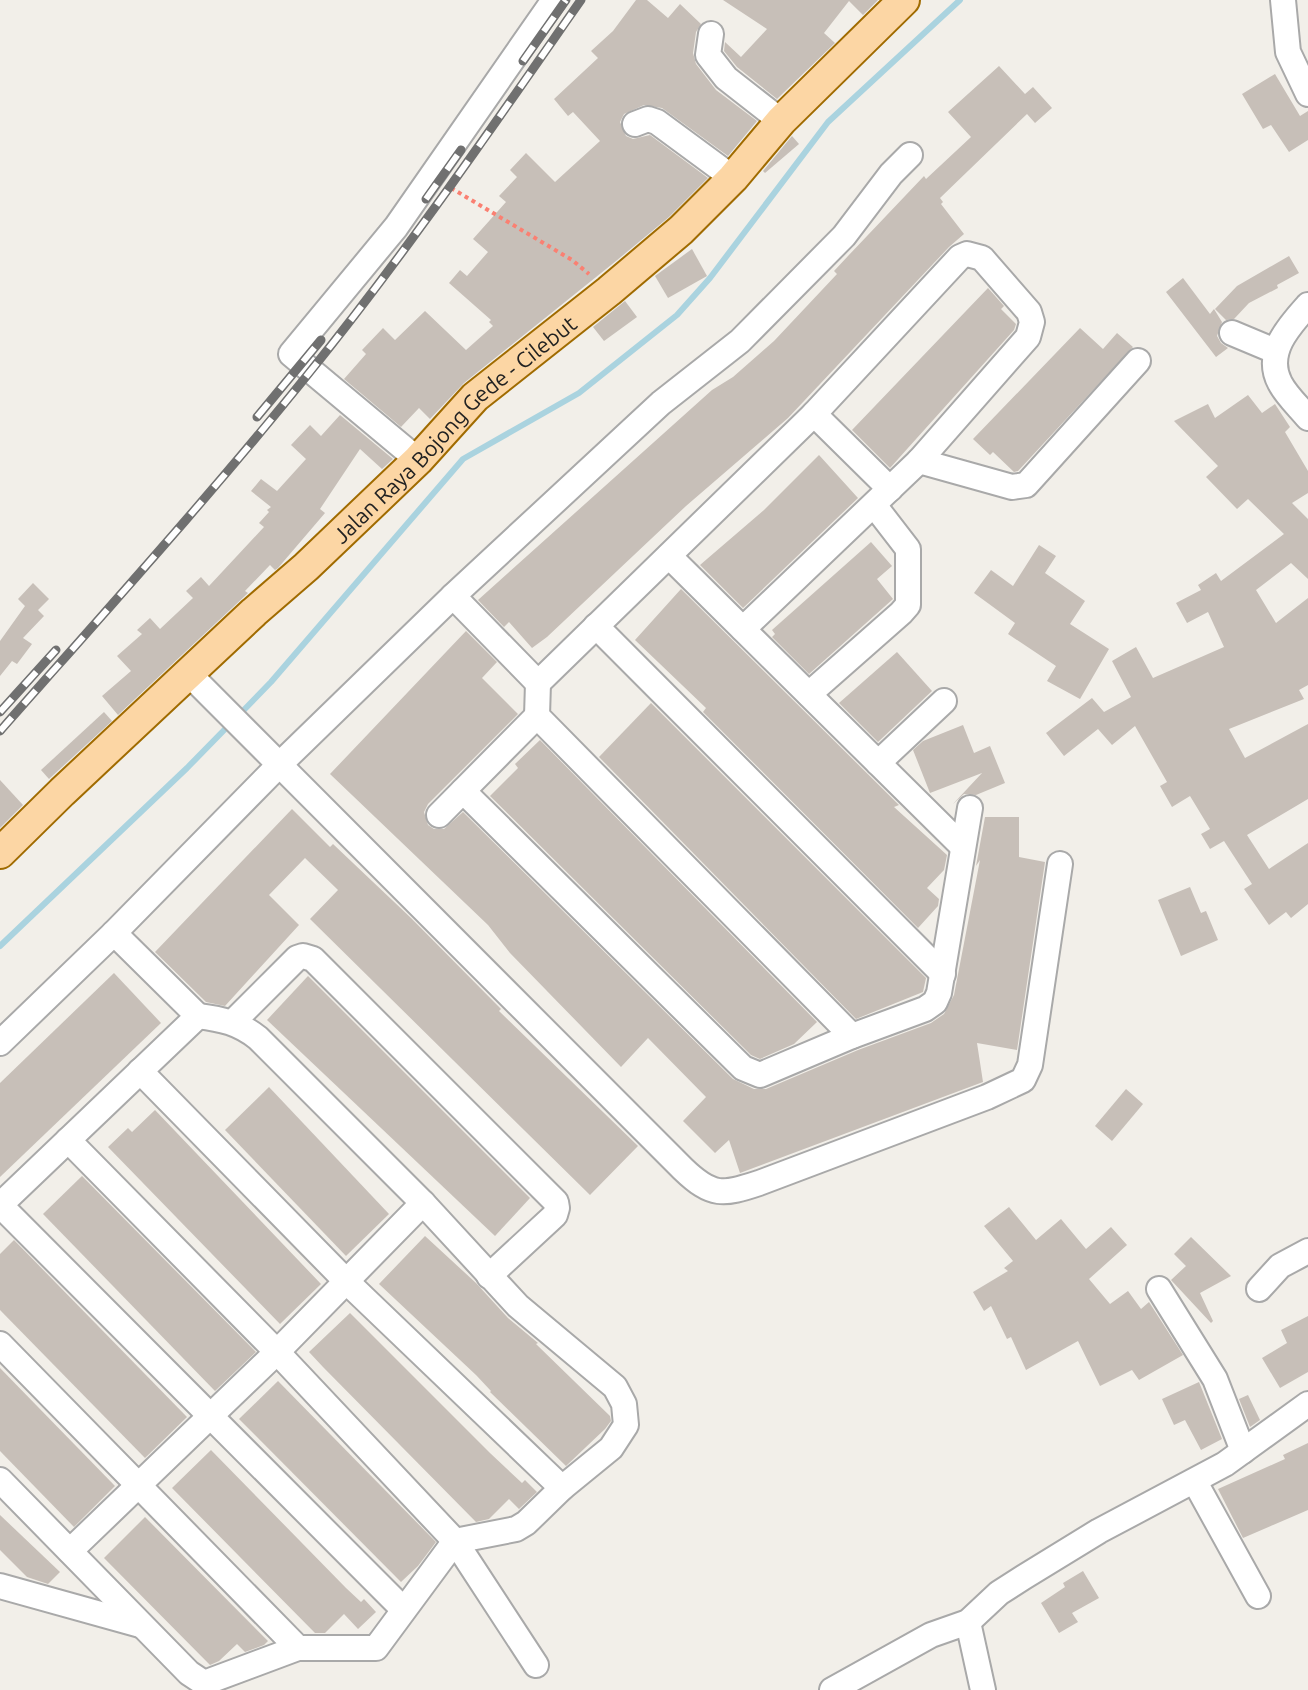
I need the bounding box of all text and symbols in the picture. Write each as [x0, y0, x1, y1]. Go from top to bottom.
street label: Jalan Raya Bojong Gede - Cilebut [327, 310, 581, 547]

